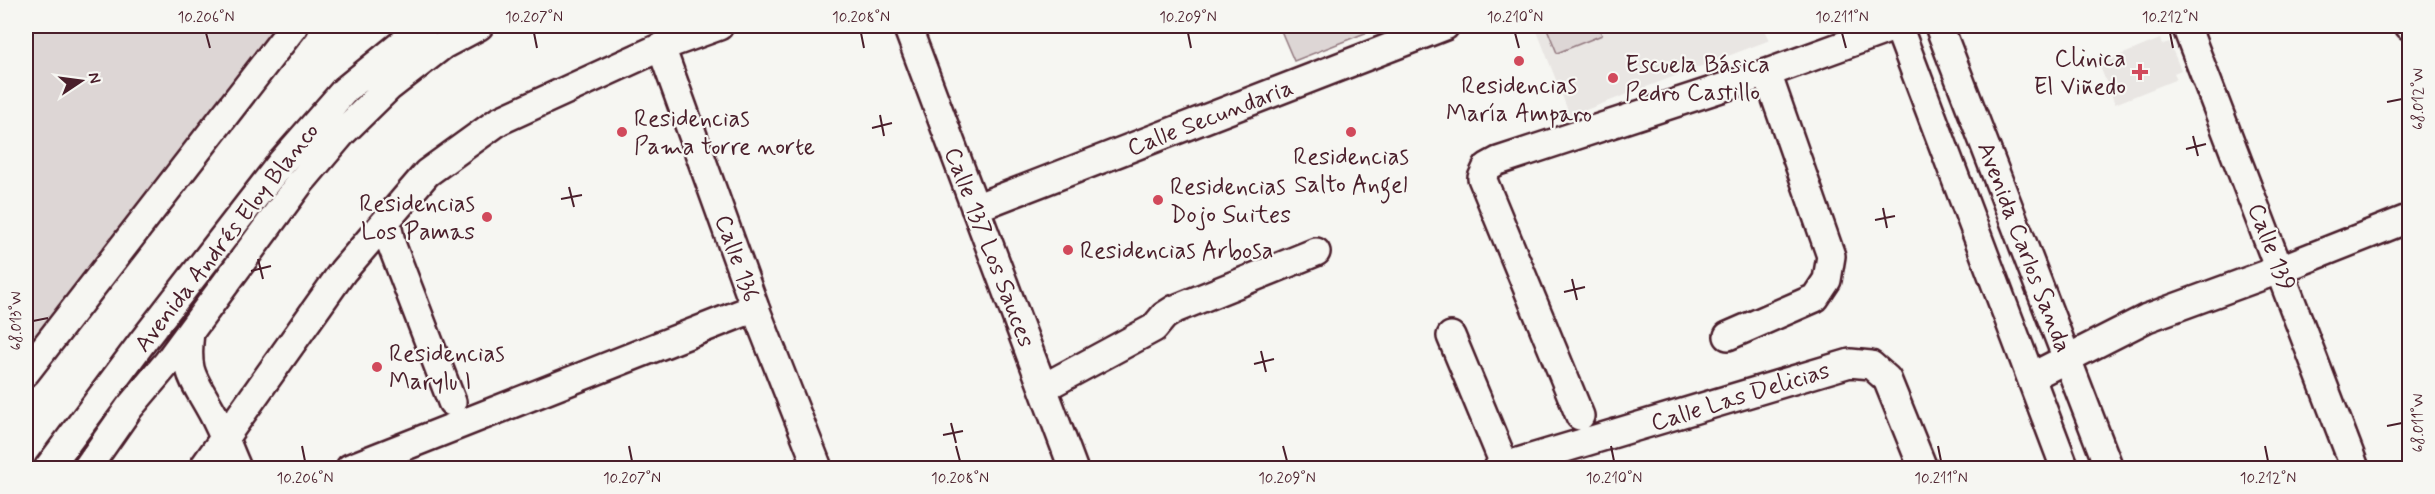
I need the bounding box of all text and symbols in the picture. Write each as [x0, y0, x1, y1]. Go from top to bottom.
text: 10.206°N [178, 8, 234, 28]
text: 10.207°N [505, 8, 563, 28]
text: 10.208°N [832, 8, 890, 28]
text: 10.209°N [1159, 8, 1217, 28]
text: 10.210°N [1487, 8, 1543, 28]
text: 10.211°N [1815, 8, 1869, 28]
text: 10.212°N [2142, 8, 2198, 28]
place label: Clinica El Viñedo [2034, 44, 2126, 103]
place label: Escuela Básica Pedro Castillo [1625, 50, 1770, 109]
north arrow [51, 51, 111, 111]
marker: Residencias María Amparo [1512, 54, 1526, 68]
marker: Clinica El Viñedo [2131, 63, 2149, 81]
text: 68.012°W [2409, 68, 2429, 130]
text: N [83, 70, 106, 86]
place label: Residencias María Amparo [1446, 71, 1592, 130]
marker: Escuela Básica Pedro Castillo [1606, 71, 1620, 85]
street label: Calle Secundaria [1123, 73, 1298, 164]
place label: Residencias Pama torre norte [634, 104, 815, 163]
street label: Avenida Andrés Eloy Blanco [128, 117, 326, 359]
marker: Residencias Pama torre norte [615, 125, 629, 139]
marker: Residencias Salto Angel [1344, 125, 1358, 139]
street label: Avenida Carlos Sanda [1969, 138, 2078, 357]
place label: Residencias Salto Angel [1293, 142, 1409, 204]
street label: Calle 137 Los Sauces [936, 143, 1041, 352]
place label: Residencias Dojo Suites [1170, 172, 1291, 231]
place label: Residencias Los Pamas [359, 189, 475, 248]
marker: Residencias Dojo Suites [1151, 193, 1165, 207]
street label: Calle 139 [2240, 199, 2301, 296]
marker: Residencias Los Pamas [480, 210, 494, 224]
street label: Calle 136 [707, 211, 767, 306]
place label: Residencias Arbosa [1080, 236, 1274, 267]
marker: Residencias Arbosa [1061, 243, 1075, 257]
text: 68.013°W [7, 291, 27, 351]
place label: Residencias Marylu I [389, 339, 505, 398]
street label: Calle Las Delicias [1647, 355, 1834, 439]
marker: Residencias Marylu I [370, 360, 384, 374]
text: 68.011°W [2409, 394, 2429, 452]
text: 10.206°N [277, 469, 333, 489]
text: 10.207°N [603, 469, 661, 489]
text: 10.208°N [931, 469, 989, 489]
text: 10.209°N [1258, 469, 1316, 489]
text: 10.210°N [1586, 469, 1642, 489]
text: 10.211°N [1914, 469, 1968, 489]
text: 10.212°N [2240, 469, 2296, 489]

